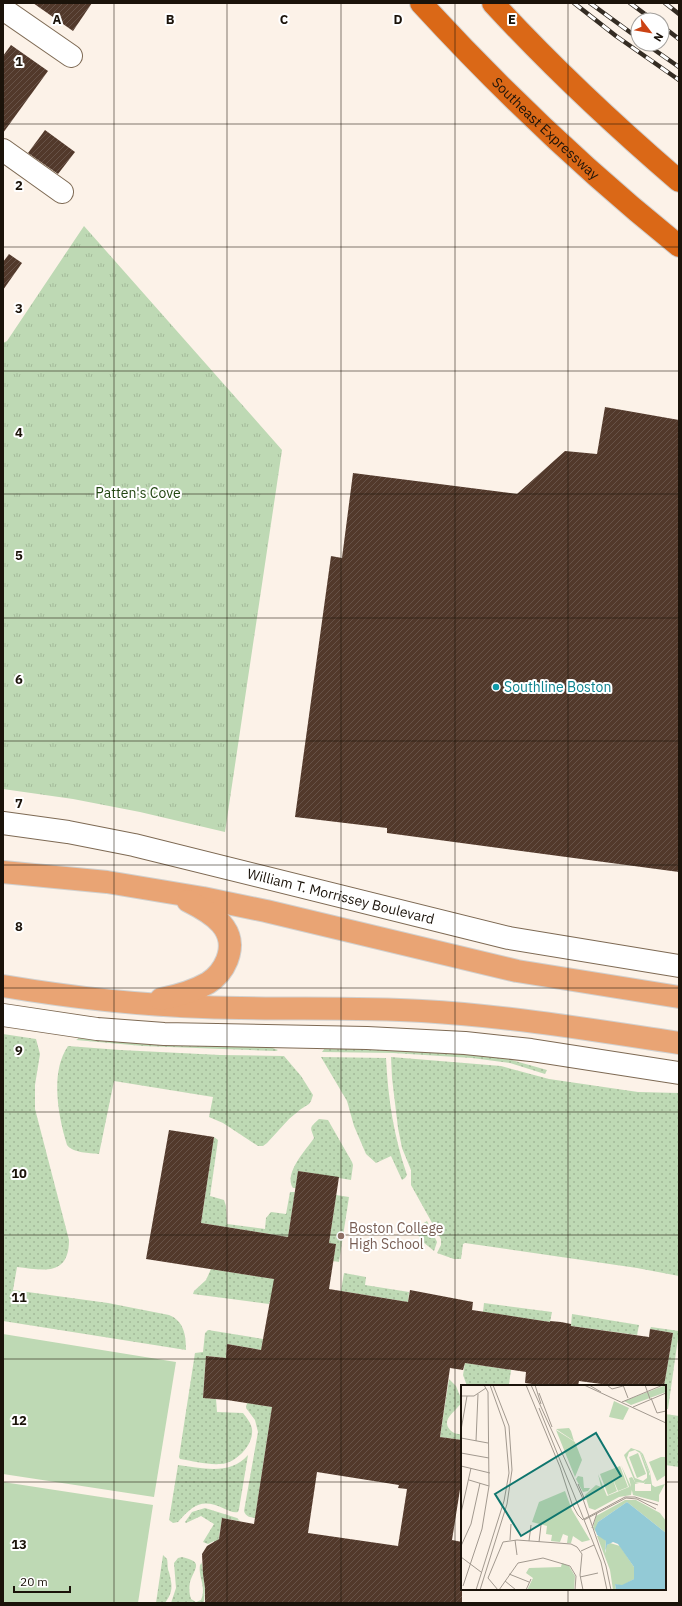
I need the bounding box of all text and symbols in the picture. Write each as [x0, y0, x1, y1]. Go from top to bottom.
text: A [53, 11, 62, 28]
text: B [166, 11, 175, 28]
text: C [280, 11, 289, 28]
text: D [393, 11, 403, 28]
text: E [508, 11, 516, 28]
north arrow [630, 12, 670, 52]
text: N [651, 30, 667, 44]
text: 1 [15, 53, 23, 70]
street label: Southeast Expressway [488, 73, 603, 184]
text: 2 [15, 177, 23, 194]
text: 3 [15, 300, 23, 317]
text: 4 [15, 424, 23, 441]
park label: Patten's Cove [95, 484, 181, 502]
text: 5 [15, 547, 23, 564]
text: 6 [15, 671, 23, 688]
place label: Southline Boston [504, 678, 611, 696]
marker: Southline Boston [491, 682, 501, 692]
text: 7 [15, 795, 23, 812]
street label: William T. Morrissey Boulevard [245, 864, 436, 928]
text: 8 [15, 918, 23, 935]
text: 9 [15, 1042, 23, 1059]
text: 10 [11, 1165, 27, 1182]
place label: Boston College High School [349, 1219, 444, 1253]
marker: Boston College High School [336, 1231, 346, 1241]
text: 11 [11, 1289, 27, 1306]
inset map [461, 1385, 666, 1590]
text: 12 [11, 1412, 27, 1429]
text: 13 [11, 1536, 27, 1553]
scale bar [14, 1568, 70, 1594]
text: 20 m [20, 1574, 48, 1589]

